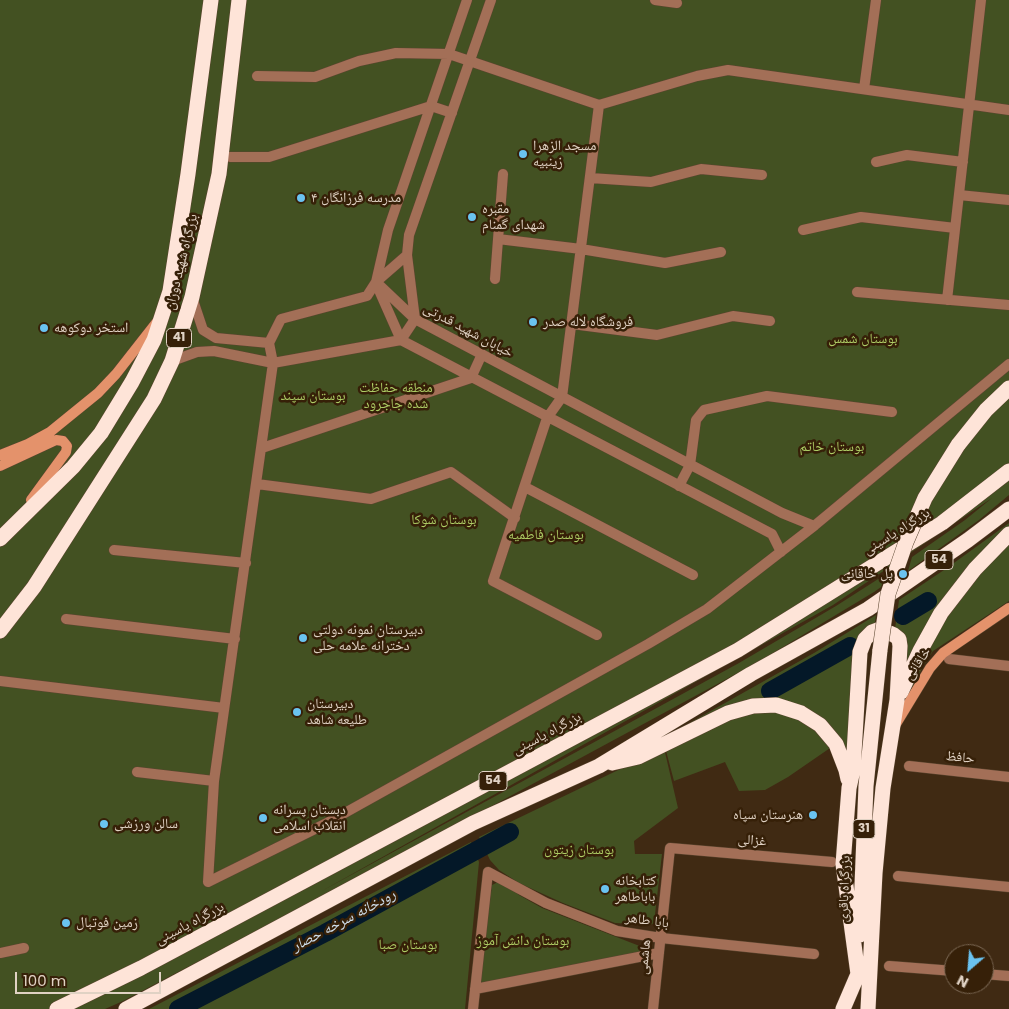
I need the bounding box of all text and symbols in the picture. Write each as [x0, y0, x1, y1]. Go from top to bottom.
place label: مسجد الزهرا زینبیه [533, 138, 596, 170]
marker: مسجد الزهرا زینبیه [517, 148, 529, 160]
place label: مدرسه فرزانگان ۴ [311, 190, 401, 206]
marker: مدرسه فرزانگان ۴ [295, 192, 307, 204]
place label: مقبره شهدای گمنام [482, 201, 545, 233]
marker: مقبره شهدای گمنام [466, 211, 478, 223]
street label: بزرگراه شهید دوران [162, 212, 202, 312]
street label: خیابان شهید قدرتی [420, 300, 516, 362]
place label: فروشگاه لاله صدر [543, 314, 633, 330]
marker: فروشگاه لاله صدر [527, 316, 539, 328]
place label: استخر دوکوهه [54, 320, 128, 336]
marker: استخر دوکوهه [38, 322, 50, 334]
road number: 41 [166, 328, 192, 348]
park label: بوستان شمس [828, 331, 898, 347]
park label: منطقه حفاظت شده جاجرود [359, 380, 433, 412]
park label: بوستان سپند [280, 388, 346, 404]
park label: بوستان خاتم [800, 439, 864, 455]
street label: بزرگراه یاسینی [861, 505, 933, 559]
park label: بوستان شوکا [411, 512, 477, 528]
park label: بوستان فاطمیه [508, 527, 584, 543]
road number: 54 [925, 550, 953, 570]
place label: پل خاقانی [841, 566, 893, 582]
marker: پل خاقانی [897, 568, 909, 580]
place label: دبیرستان نمونه دولتی دخترانه علامه حلی [313, 622, 423, 654]
marker: دبیرستان نمونه دولتی دخترانه علامه حلی [297, 632, 309, 644]
street label: خاقانی [901, 645, 935, 683]
place label: دبیرستان طلیعه شاهد [307, 696, 367, 729]
marker: دبیرستان طلیعه شاهد [291, 706, 303, 718]
street label: بزرگراه یاسینی [510, 709, 584, 759]
street label: حافظ [945, 748, 975, 768]
road number: 54 [479, 771, 507, 790]
place label: دبستان پسرانه انقلاب اسلامی [273, 802, 346, 834]
place label: هنرستان سپاه [733, 807, 803, 823]
marker: هنرستان سپاه [807, 809, 819, 821]
marker: دبستان پسرانه انقلاب اسلامی [257, 812, 269, 824]
place label: سالن ورزشی [114, 816, 178, 832]
marker: سالن ورزشی [98, 818, 110, 830]
road number: 31 [853, 820, 875, 839]
street label: غزالی [737, 831, 767, 851]
park label: بوستان زیتون [544, 842, 614, 858]
street label: بزرگراه باقری [835, 855, 855, 923]
place label: کتابخانه باباطاهر [615, 873, 656, 906]
marker: کتابخانه باباطاهر [599, 883, 611, 895]
water label: رودخانه سرخه حصار [289, 886, 399, 956]
street label: بزرگراه یاسینی [153, 899, 227, 949]
street label: بابا طاهر [624, 910, 670, 932]
place label: زمین فوتبال [76, 915, 138, 931]
marker: زمین فوتبال [60, 917, 72, 929]
park label: بوستان دانش آموز [477, 933, 569, 949]
park label: بوستان صبا [379, 937, 437, 953]
street label: هاشمی [635, 939, 655, 975]
north arrow [944, 944, 994, 994]
scale bar [18, 962, 164, 994]
text: 100 m [23, 970, 66, 991]
text: N [953, 970, 972, 993]

